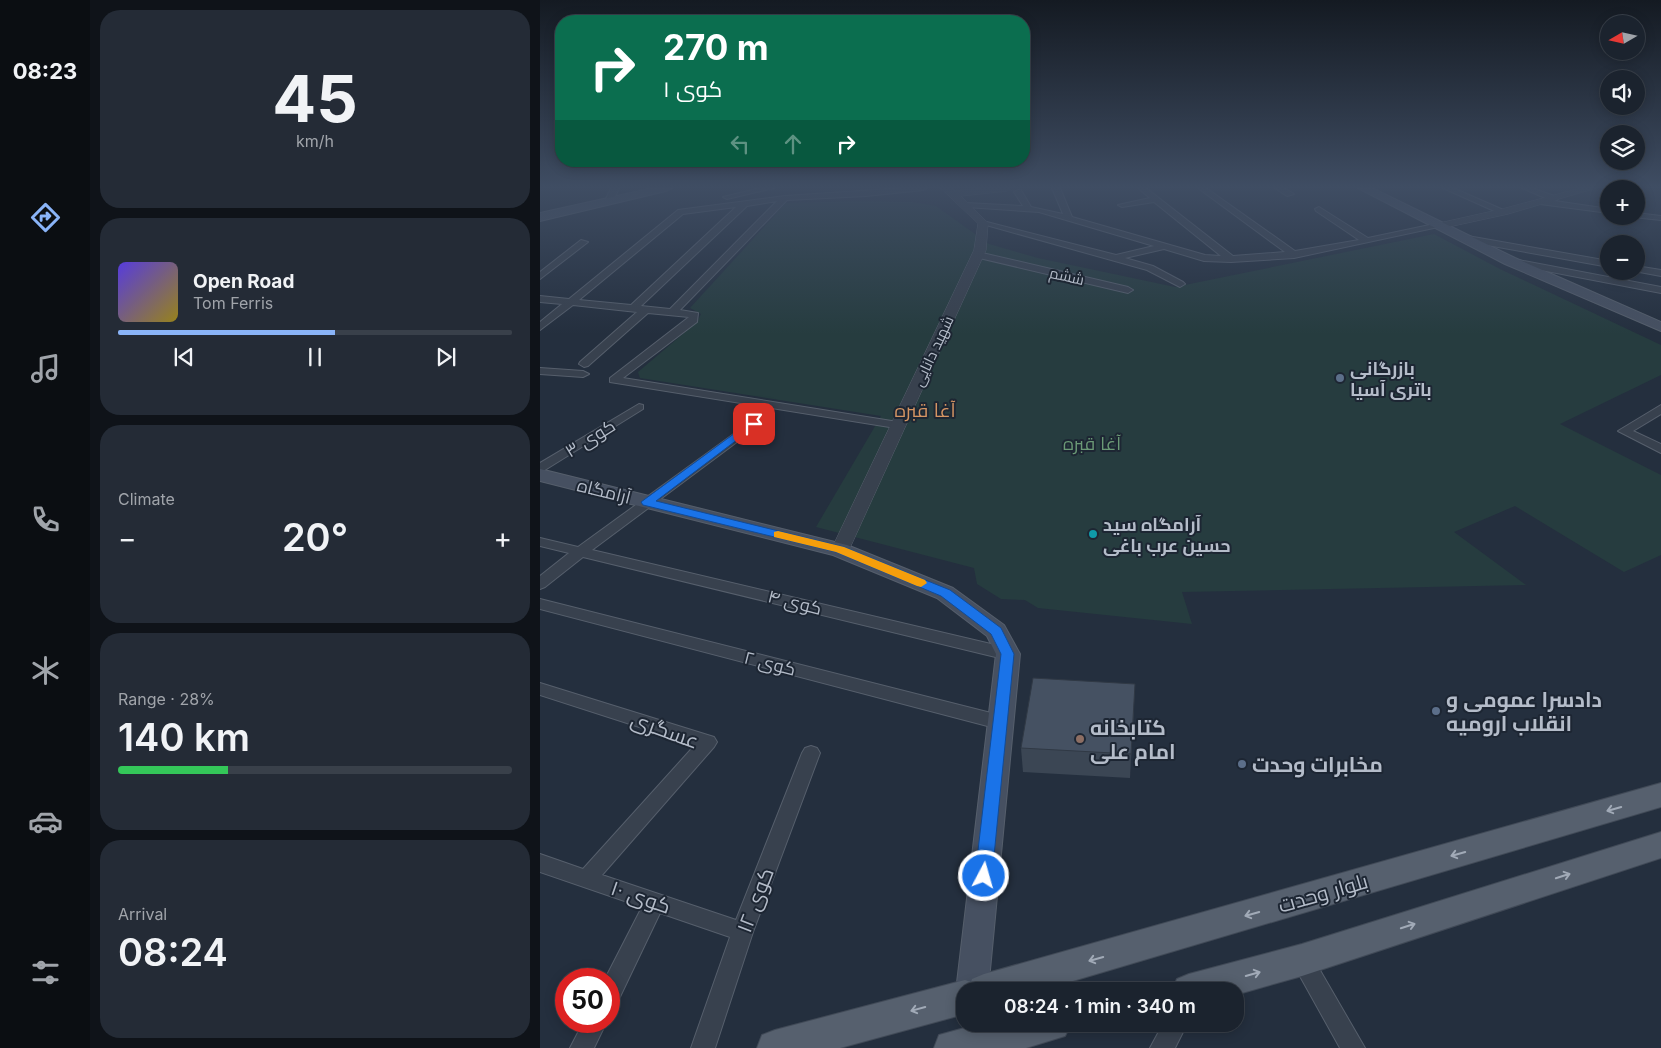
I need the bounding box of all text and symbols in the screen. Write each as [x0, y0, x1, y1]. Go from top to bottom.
north arrow [1600, 15, 1645, 60]
map controls [1600, 15, 1645, 280]
text: 270 m [663, 26, 769, 68]
icon: right [580, 35, 645, 100]
text: 08:23 [13, 58, 77, 84]
text: 45 [272, 59, 358, 138]
button: sound [1600, 70, 1645, 115]
text: کوی ۱ [663, 76, 722, 102]
button: layers [1600, 125, 1645, 170]
icon: left [726, 130, 754, 158]
icon: ahead [779, 130, 807, 158]
icon: right [832, 130, 860, 158]
text: km/h [296, 131, 334, 151]
button: + [1600, 180, 1645, 225]
icon: directions [28, 200, 63, 235]
button: − [1600, 235, 1645, 280]
street label: ششم [1047, 263, 1086, 290]
text: Open Road [193, 270, 294, 293]
text: Tom Ferris [193, 293, 273, 313]
street label: شهید دانایی [908, 313, 959, 390]
icon: previous [170, 343, 198, 371]
icon: pause [301, 343, 329, 371]
icon: next [432, 343, 460, 371]
icon: music [28, 351, 63, 386]
place label: بازرگانی باتری آسیا [1350, 358, 1432, 401]
marker: بازرگانی باتری آسیا [1334, 372, 1346, 384]
district label: آغا قبره [894, 399, 956, 422]
pin [733, 403, 775, 445]
icon: arrive [740, 410, 768, 438]
street label: کوی ۳ [561, 415, 619, 462]
park label: آغا قبره [1063, 433, 1121, 455]
street label: آرامگاه [575, 474, 633, 509]
text: Climate [118, 489, 175, 509]
icon: phone [28, 502, 63, 537]
text: 20° [282, 514, 348, 560]
place label: آرامگاه سید حسین عرب باغی [1103, 514, 1231, 557]
text: − [118, 521, 137, 555]
text: + [493, 521, 512, 555]
marker: آرامگاه سید حسین عرب باغی [1087, 528, 1099, 540]
street label: کوی ۴ [766, 585, 824, 620]
street label: کوی ۲ [742, 646, 798, 680]
icon: climate [28, 653, 63, 688]
place label: دادسرا عمومی و انقلاب ارومیه [1446, 687, 1602, 737]
text: Range · 28% [118, 689, 215, 709]
marker: دادسرا عمومی و انقلاب ارومیه [1430, 705, 1442, 717]
street label: عسگری [627, 706, 702, 755]
text: 140 km [118, 714, 250, 760]
place label: کتابخانه امام علی [1090, 715, 1176, 766]
marker: کتابخانه امام علی [1074, 733, 1086, 745]
place label: مخابرات وحدت [1252, 752, 1383, 778]
marker: مخابرات وحدت [1236, 758, 1248, 770]
icon: car [28, 804, 63, 839]
one-way arrow [1607, 804, 1623, 814]
position arrow [957, 849, 1009, 901]
one-way arrow [1451, 849, 1467, 859]
street label: کوی ۱۲ [731, 864, 780, 936]
street label: بلوار وحدت [1275, 868, 1371, 918]
one-way arrow [1554, 871, 1570, 880]
street label: کوی ۱۰ [607, 875, 674, 920]
text: Arrival [118, 904, 167, 924]
one-way arrow [1244, 909, 1260, 919]
one-way arrow [1400, 920, 1416, 930]
text: 08:24 [118, 929, 228, 975]
icon: filters [28, 955, 63, 990]
one-way arrow [1088, 955, 1104, 964]
speed limit sign: 50 [555, 968, 620, 1033]
one-way arrow [1244, 968, 1260, 978]
text: 08:24 · 1 min · 340 m [1004, 995, 1196, 1018]
one-way arrow [910, 1005, 926, 1015]

